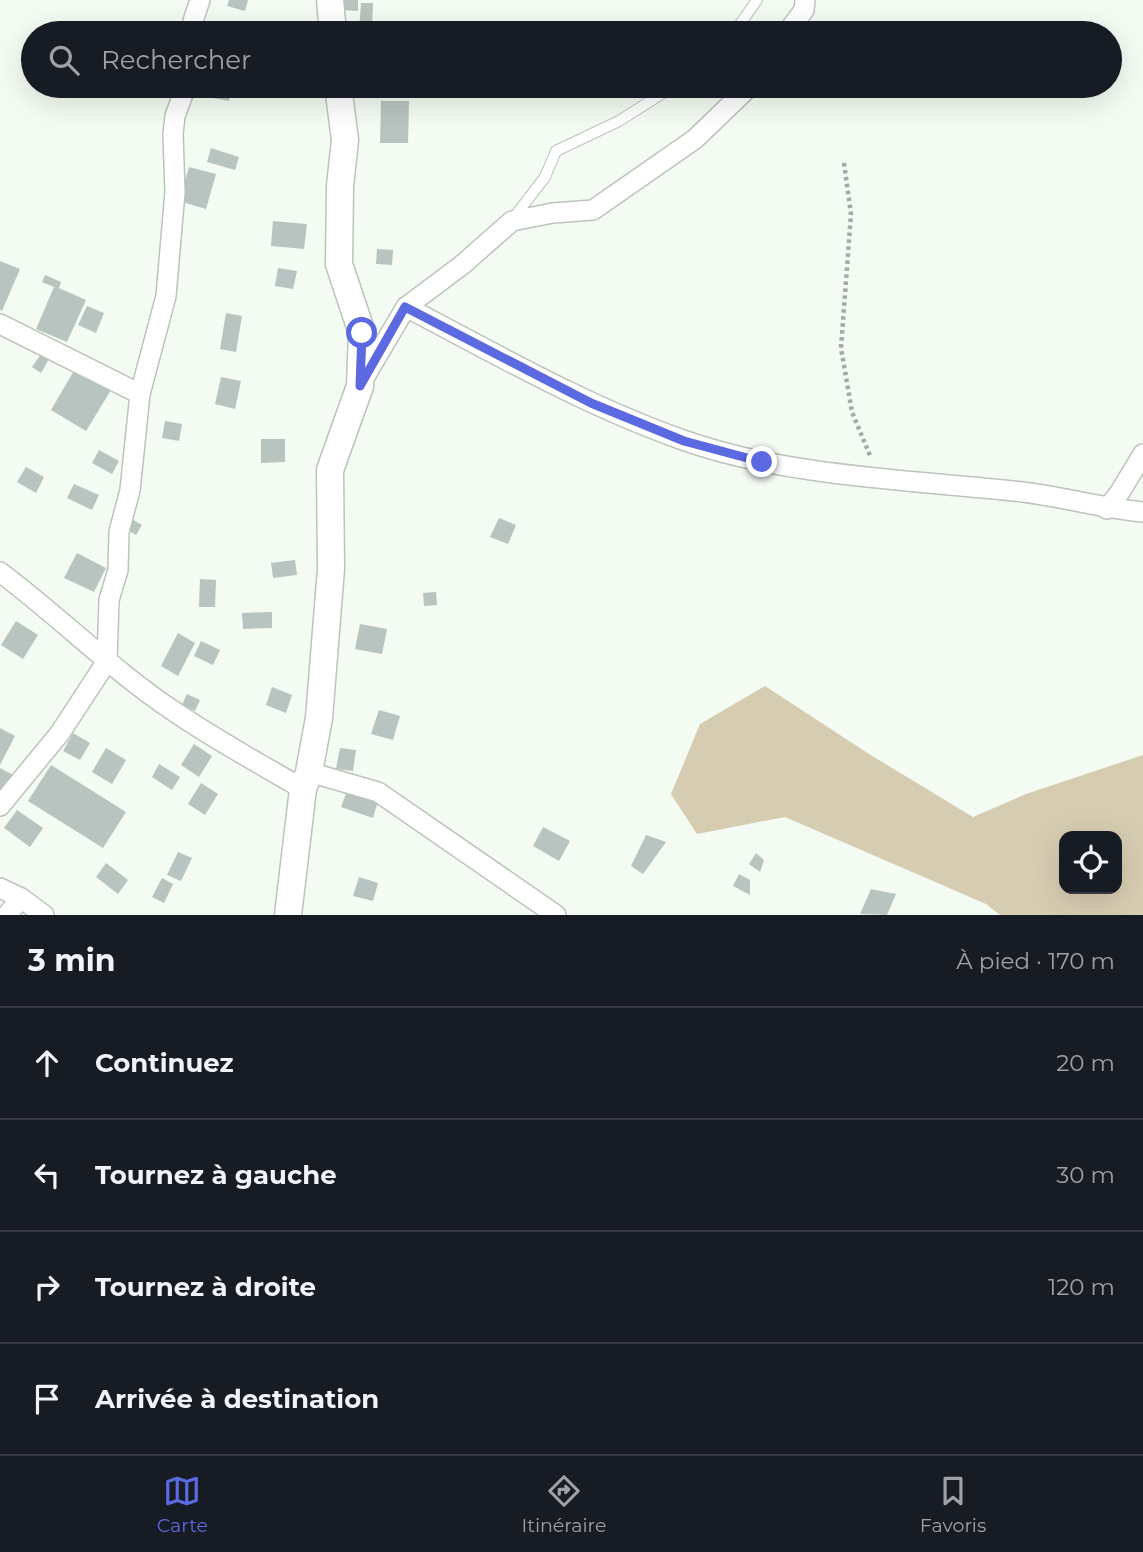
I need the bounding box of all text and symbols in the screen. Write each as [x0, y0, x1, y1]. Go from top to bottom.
search box [21, 21, 1122, 98]
icon: search [45, 41, 83, 79]
text: Rechercher [101, 44, 251, 76]
route start [346, 317, 377, 348]
route end [746, 446, 777, 477]
map controls [1059, 831, 1122, 894]
button: locate [1059, 831, 1122, 894]
text: 3 min [28, 942, 115, 979]
text: À pied · 170 m [956, 947, 1115, 975]
icon: ahead [28, 1044, 66, 1082]
text: Continuez [95, 1047, 234, 1079]
text: 20 m [1056, 1049, 1115, 1077]
icon: left [28, 1156, 66, 1194]
text: Tournez à gauche [95, 1159, 337, 1191]
text: 30 m [1056, 1161, 1115, 1189]
icon: right [28, 1268, 66, 1306]
text: Tournez à droite [95, 1271, 316, 1303]
text: 120 m [1048, 1273, 1115, 1301]
icon: arrive [28, 1380, 66, 1418]
text: Arrivée à destination [95, 1383, 379, 1415]
tab: Carte [157, 1472, 208, 1537]
tab: Itinéraire [521, 1472, 606, 1537]
tab: Favoris [920, 1472, 986, 1537]

